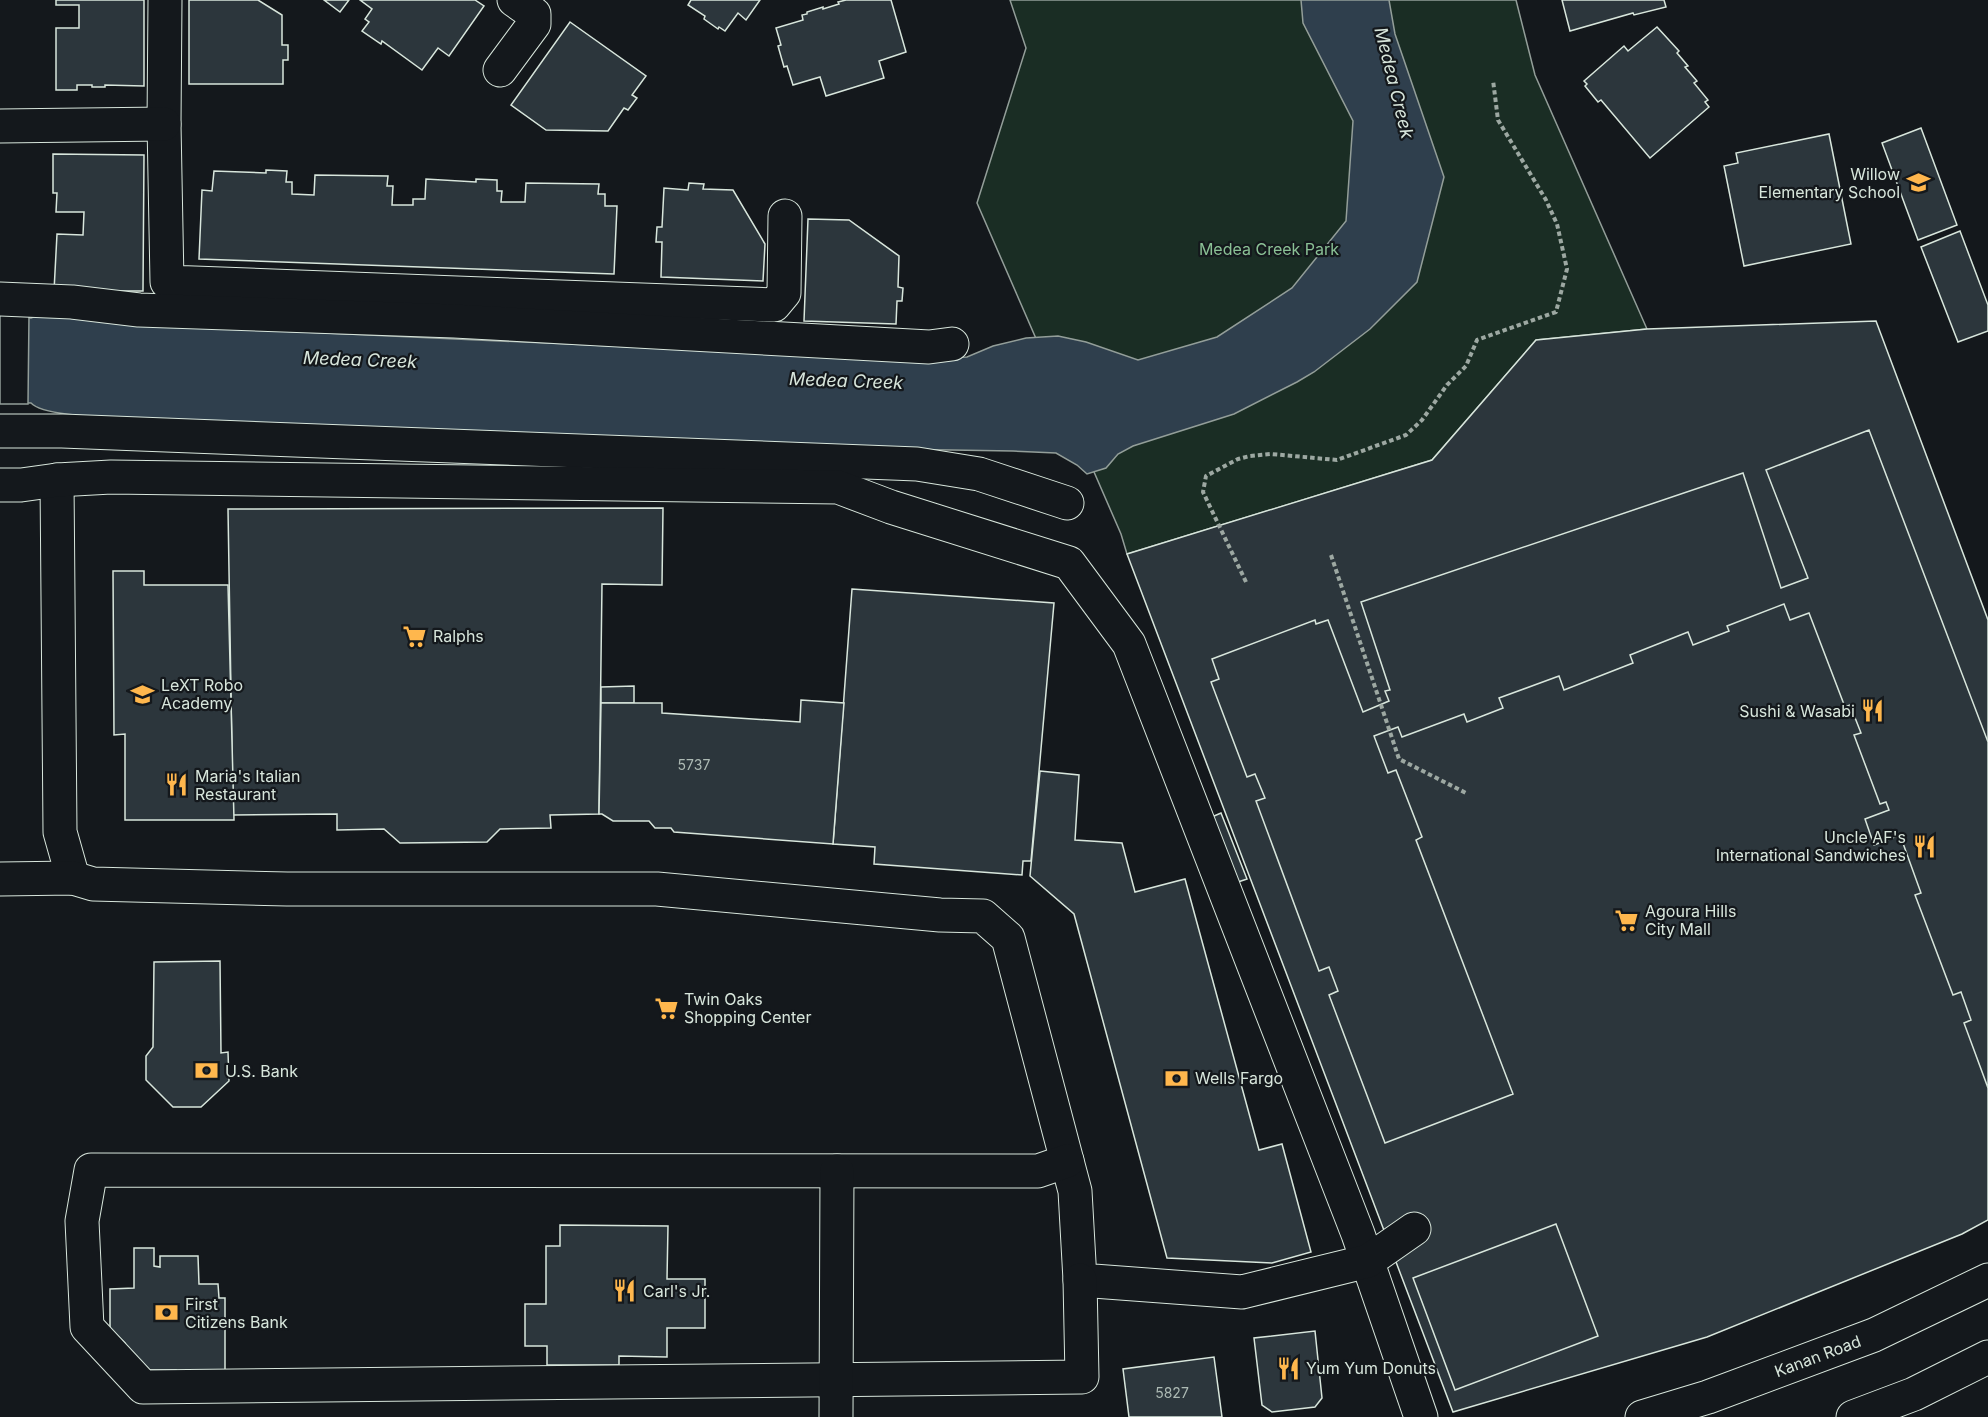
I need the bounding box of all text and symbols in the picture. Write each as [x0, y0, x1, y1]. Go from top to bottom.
water label: Medea Creek [1370, 25, 1419, 142]
place label: Willow Elementary School [1758, 164, 1900, 202]
school or university icon: Willow Elementary School [1905, 170, 1931, 196]
park label: Medea Creek Park [1199, 239, 1339, 259]
water label: Medea Creek [302, 347, 419, 372]
water label: Medea Creek [788, 368, 905, 393]
supermarket icon: Ralphs [402, 623, 428, 649]
place label: Ralphs [433, 626, 484, 646]
place label: LeXT Robo Academy [161, 675, 243, 713]
school or university icon: LeXT Robo Academy [130, 681, 156, 707]
restaurant icon: Sushi & Wasabi [1860, 698, 1886, 724]
place label: Sushi & Wasabi [1739, 701, 1855, 721]
house number: 5737 [678, 756, 710, 773]
place label: Maria's Italian Restaurant [195, 766, 300, 804]
restaurant icon: Maria's Italian Restaurant [164, 772, 190, 798]
place label: Uncle AF's International Sandwiches [1716, 827, 1906, 865]
restaurant icon: Uncle AF's International Sandwiches [1911, 833, 1937, 859]
place label: Agoura Hills City Mall [1645, 901, 1736, 939]
supermarket icon: Agoura Hills City Mall [1614, 907, 1640, 933]
place label: Twin Oaks Shopping Center [684, 989, 811, 1027]
supermarket icon: Twin Oaks Shopping Center [653, 995, 679, 1021]
bank icon: U.S. Bank [194, 1058, 220, 1084]
place label: U.S. Bank [225, 1061, 298, 1081]
bank icon: Wells Fargo [1164, 1065, 1190, 1091]
place label: Wells Fargo [1195, 1068, 1283, 1088]
restaurant icon: Carl's Jr. [612, 1278, 638, 1304]
place label: Carl's Jr. [643, 1281, 710, 1301]
place label: First Citizens Bank [185, 1294, 288, 1332]
bank icon: First Citizens Bank [154, 1300, 180, 1326]
street label: Kanan Road [1772, 1331, 1864, 1381]
restaurant icon: Yum Yum Donuts [1275, 1355, 1301, 1381]
place label: Yum Yum Donuts [1306, 1358, 1436, 1378]
house number: 5827 [1155, 1384, 1189, 1401]

